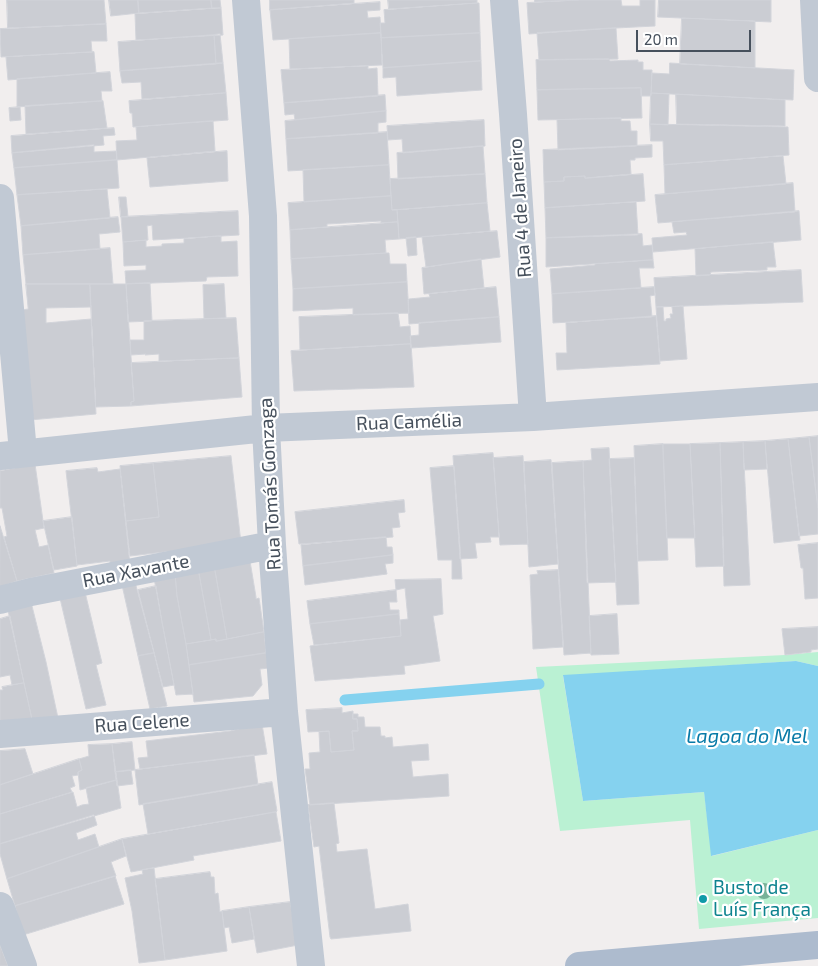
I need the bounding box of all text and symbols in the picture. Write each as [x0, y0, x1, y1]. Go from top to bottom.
scale bar [638, 20, 753, 52]
text: 20 m [644, 30, 678, 48]
street label: Rua 4 de Janeiro [504, 138, 536, 278]
street label: Rua Tomás Gonzaga [254, 397, 286, 571]
street label: Rua Camélia [356, 409, 462, 435]
street label: Rua Xavante [81, 549, 191, 593]
street label: Rua Celene [94, 708, 190, 738]
water label: Lagoa do Mel [686, 724, 808, 748]
place label: Busto de Luís França [713, 877, 811, 921]
marker: Busto de Luís França [697, 893, 709, 905]

